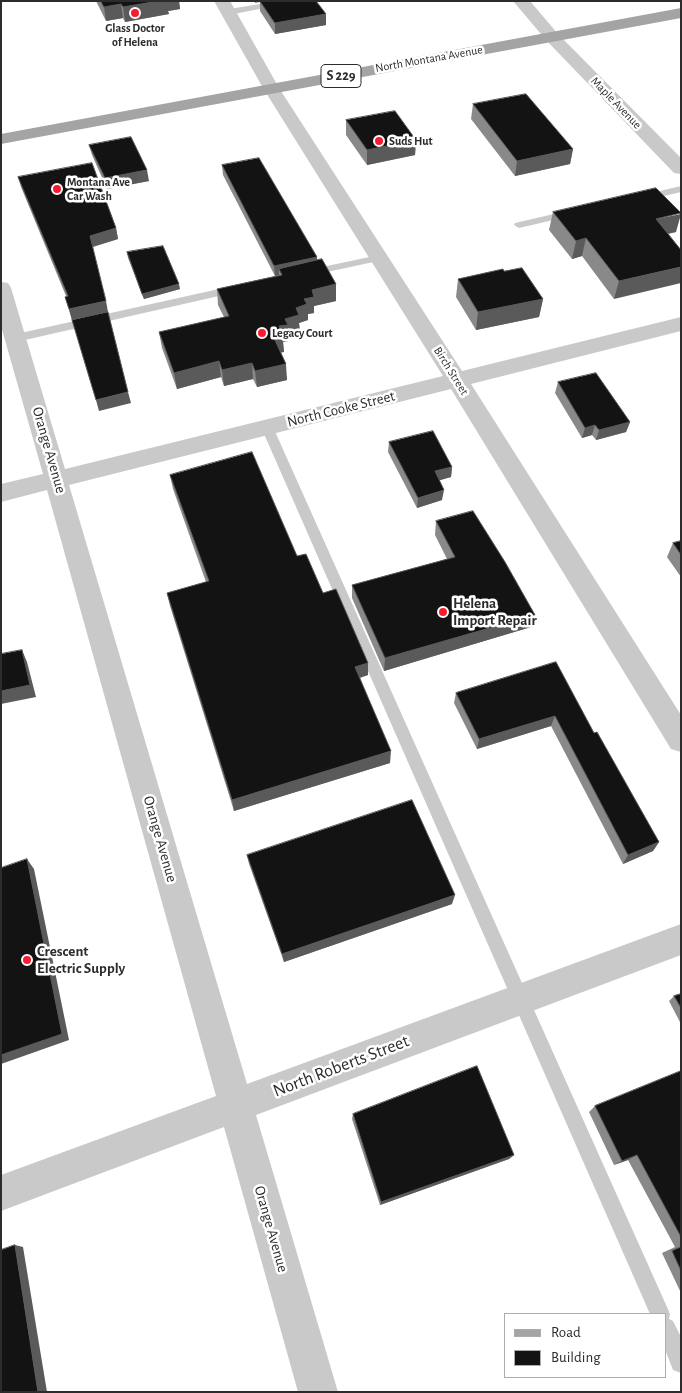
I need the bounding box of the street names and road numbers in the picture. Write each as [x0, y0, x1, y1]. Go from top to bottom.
street label: North Montana Avenue [374, 42, 484, 76]
road number: S 229 [321, 64, 361, 88]
street label: Maple Avenue [588, 74, 644, 132]
street label: Birch Street [431, 344, 471, 398]
street label: North Cooke Street [285, 387, 397, 431]
street label: Orange Avenue [28, 405, 70, 495]
street label: Orange Avenue [139, 794, 181, 884]
street label: North Roberts Street [270, 1030, 412, 1102]
street label: Orange Avenue [250, 1184, 292, 1274]

